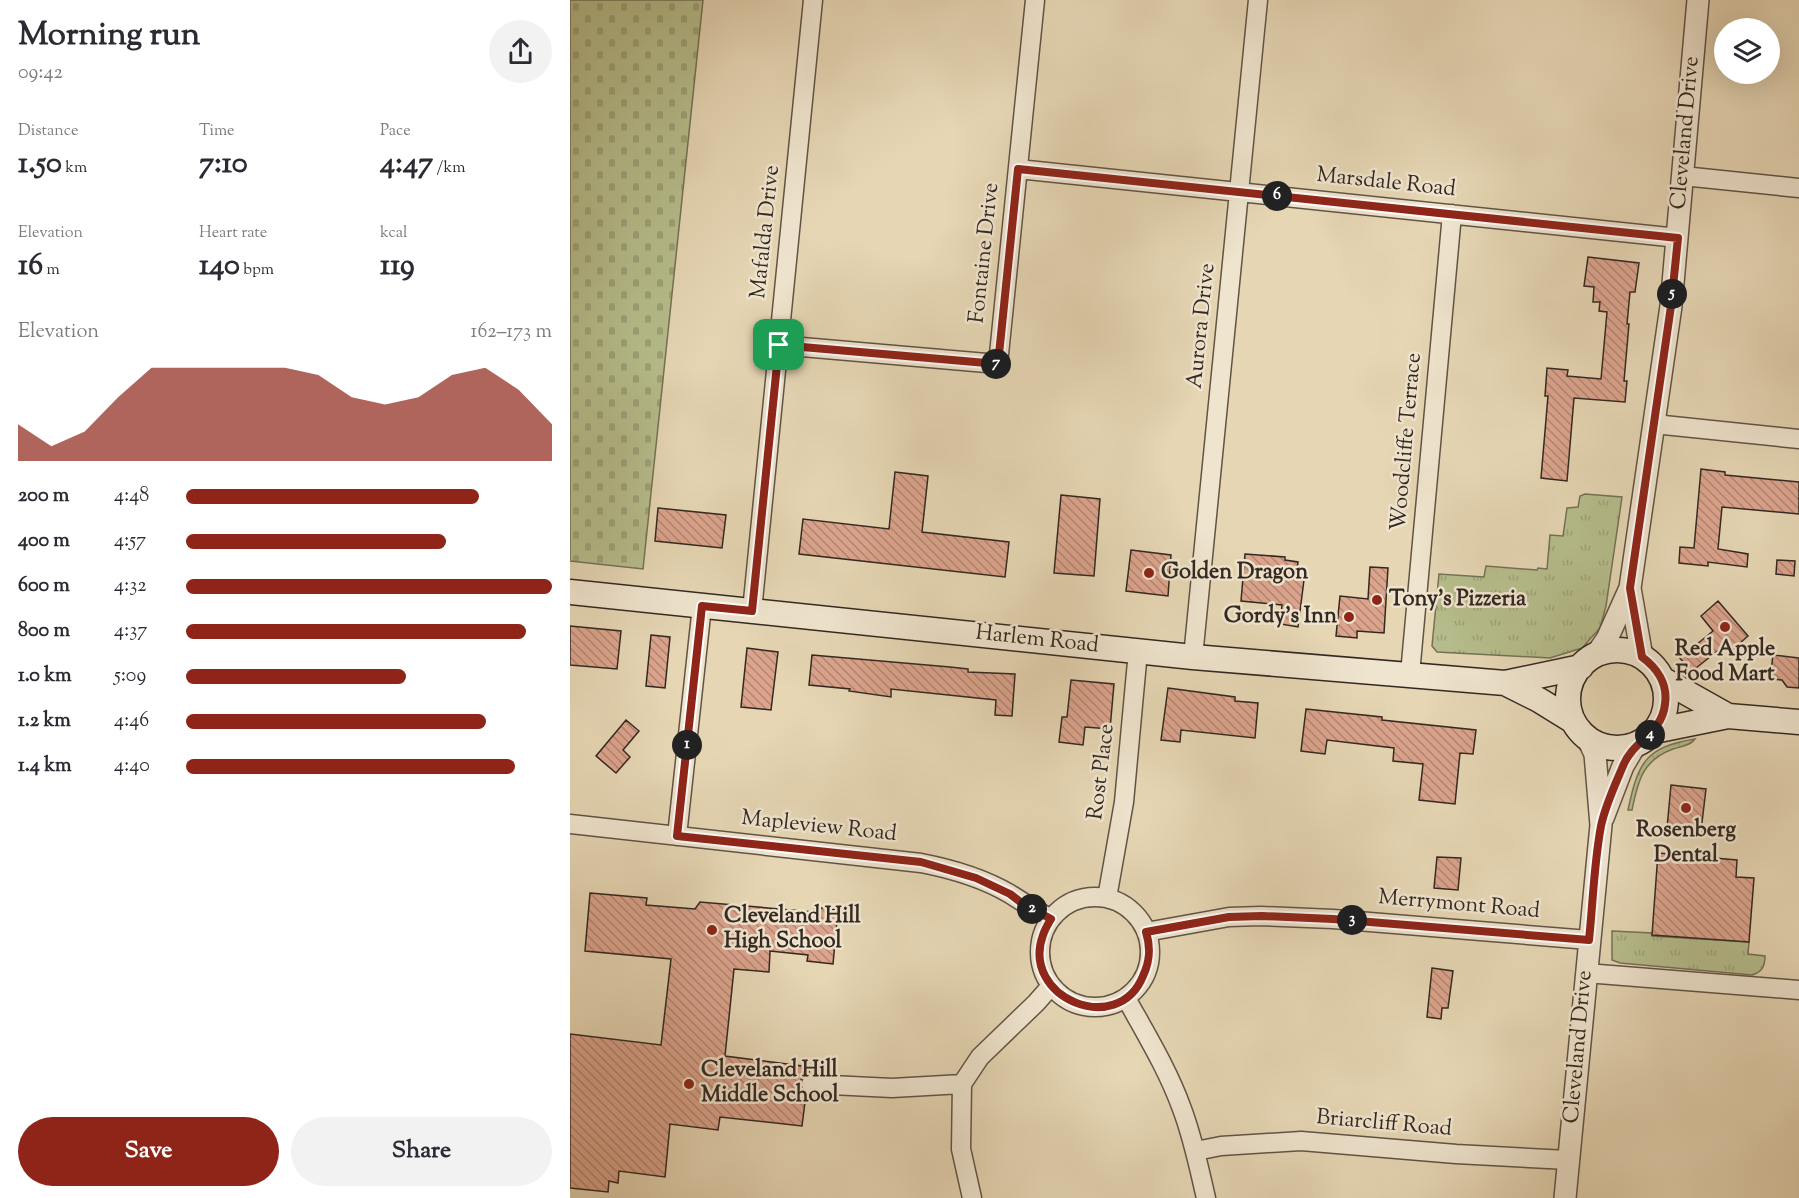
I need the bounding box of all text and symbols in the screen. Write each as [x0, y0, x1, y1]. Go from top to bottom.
text: Morning run [18, 12, 200, 60]
map controls [1714, 18, 1780, 84]
button: layers [1714, 18, 1780, 84]
button: share [489, 20, 552, 83]
street label: Cleveland Drive [1663, 55, 1709, 211]
text: 09:42 [18, 59, 63, 88]
text: Distance [18, 120, 78, 143]
text: Time [199, 120, 235, 143]
text: Pace [380, 120, 411, 143]
text: 1.50 [18, 143, 62, 186]
text: 7:10 [199, 143, 248, 186]
text: 4:47 [380, 143, 433, 186]
text: km [62, 157, 87, 180]
text: /km [433, 157, 465, 180]
street label: Marsdale Road [1315, 160, 1457, 206]
street label: Mafalda Drive [743, 164, 789, 300]
street label: Fontaine Drive [962, 181, 1008, 325]
pin: 6 [1262, 181, 1292, 211]
text: 6 [1273, 184, 1281, 207]
text: Elevation [18, 222, 83, 245]
text: Heart rate [199, 222, 267, 245]
text: kcal [380, 222, 408, 245]
text: 16 [18, 245, 43, 288]
text: 140 [199, 245, 240, 288]
text: 119 [380, 245, 415, 288]
text: m [43, 259, 60, 282]
text: bpm [240, 259, 274, 282]
street label: Aurora Drive [1179, 262, 1225, 390]
pin: 5 [1657, 279, 1687, 309]
text: 5 [1669, 282, 1675, 305]
text: Elevation [18, 318, 99, 347]
text: 162–173 m [471, 318, 552, 347]
pin [753, 319, 804, 370]
icon: arrive [762, 328, 795, 361]
pin: 7 [981, 349, 1011, 379]
street label: Woodcliffe Terrace [1383, 351, 1431, 533]
text: 7 [992, 352, 1000, 375]
text: 200 m [18, 482, 69, 511]
text: 4:48 [114, 482, 149, 511]
text: 400 m [18, 527, 70, 556]
text: 4:57 [114, 527, 146, 556]
place label: Golden Dragon [1161, 557, 1308, 589]
marker: Golden Dragon [1142, 566, 1156, 580]
text: 600 m [18, 572, 70, 601]
text: 4:32 [114, 572, 147, 601]
place label: Tony's Pizzeria [1389, 584, 1527, 616]
marker: Tony's Pizzeria [1370, 593, 1384, 607]
place label: Gordy's Inn [1224, 601, 1337, 633]
marker: Gordy's Inn [1342, 610, 1356, 624]
text: 800 m [18, 617, 70, 646]
text: 4:37 [114, 617, 147, 646]
street label: Harlem Road [974, 618, 1100, 662]
marker: Red Apple Food Mart [1718, 620, 1732, 634]
place label: Red Apple Food Mart [1675, 634, 1775, 691]
text: 1.0 km [18, 662, 72, 691]
text: 5:09 [114, 662, 146, 691]
text: 1.2 km [18, 707, 71, 736]
text: 4:46 [114, 707, 149, 736]
pin: 4 [1635, 720, 1665, 750]
street label: Rost Place [1080, 722, 1124, 822]
text: 4 [1646, 723, 1654, 746]
pin: 1 [672, 730, 702, 760]
text: 1 [684, 733, 690, 756]
text: 1.4 km [18, 752, 72, 781]
text: 4:40 [114, 752, 150, 781]
marker: Rosenberg Dental [1679, 801, 1693, 815]
street label: Mapleview Road [740, 803, 898, 851]
place label: Rosenberg Dental [1636, 815, 1736, 872]
street label: Merrymont Road [1377, 882, 1541, 928]
pin: 2 [1017, 894, 1047, 924]
text: 2 [1028, 897, 1036, 920]
place label: Cleveland Hill High School [724, 901, 862, 958]
pin: 3 [1337, 905, 1367, 935]
text: 3 [1349, 908, 1355, 931]
marker: Cleveland Hill High School [705, 923, 719, 937]
street label: Cleveland Drive [1556, 969, 1602, 1125]
place label: Cleveland Hill Middle School [701, 1055, 839, 1112]
marker: Cleveland Hill Middle School [682, 1077, 696, 1091]
street label: Briarcliff Road [1315, 1102, 1453, 1146]
button: Save [18, 1117, 279, 1186]
button: Share [291, 1117, 552, 1186]

